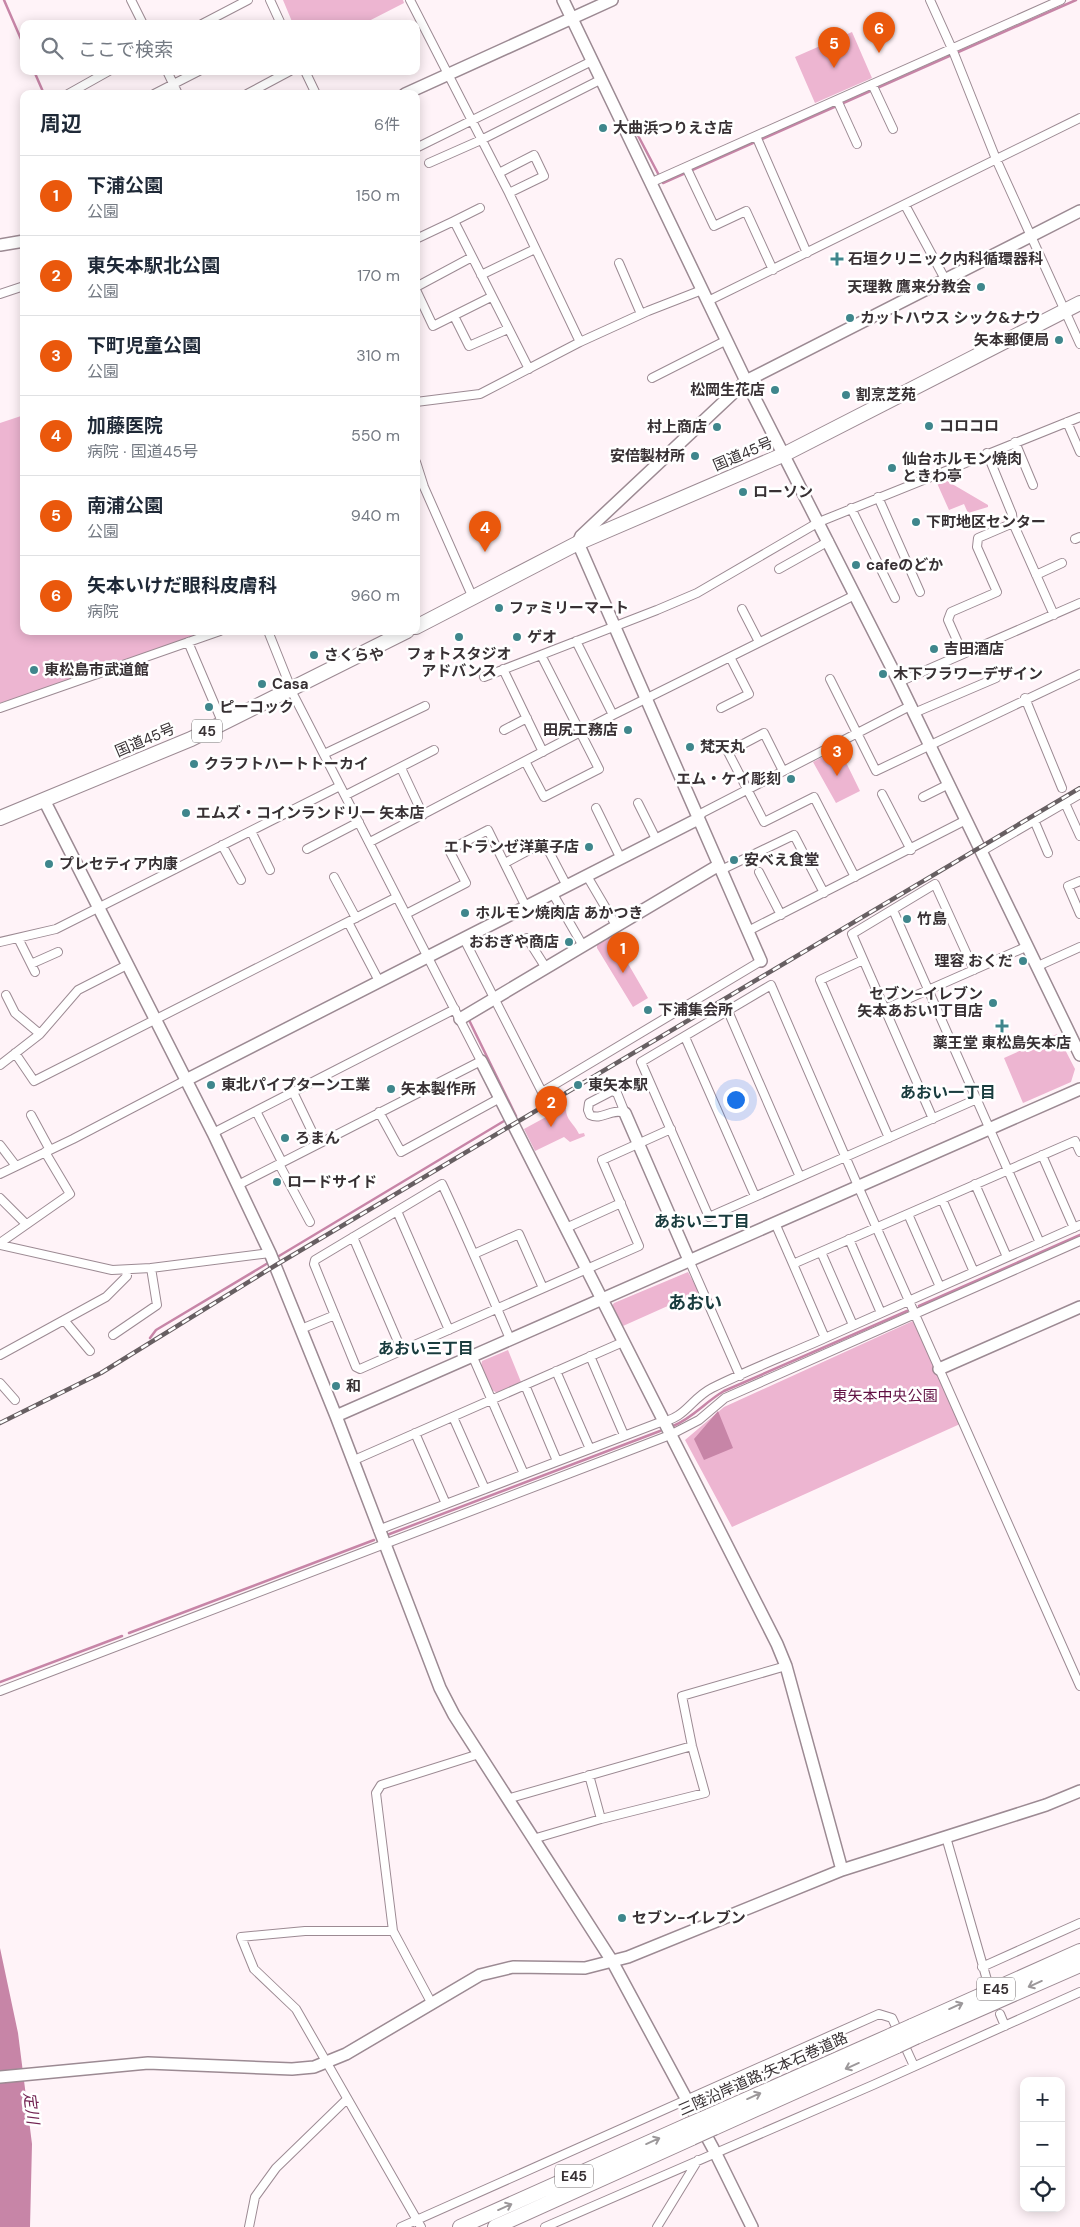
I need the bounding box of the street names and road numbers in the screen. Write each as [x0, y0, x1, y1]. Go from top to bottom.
street label: 国道45号 [710, 432, 776, 476]
street label: 国道45号 [112, 718, 178, 762]
road number: 45 [192, 719, 222, 742]
road number: E45 [977, 1978, 1015, 2000]
street label: 三陸沿岸道路;矢本石巻道路 [675, 2028, 851, 2120]
road number: E45 [555, 2164, 593, 2188]

